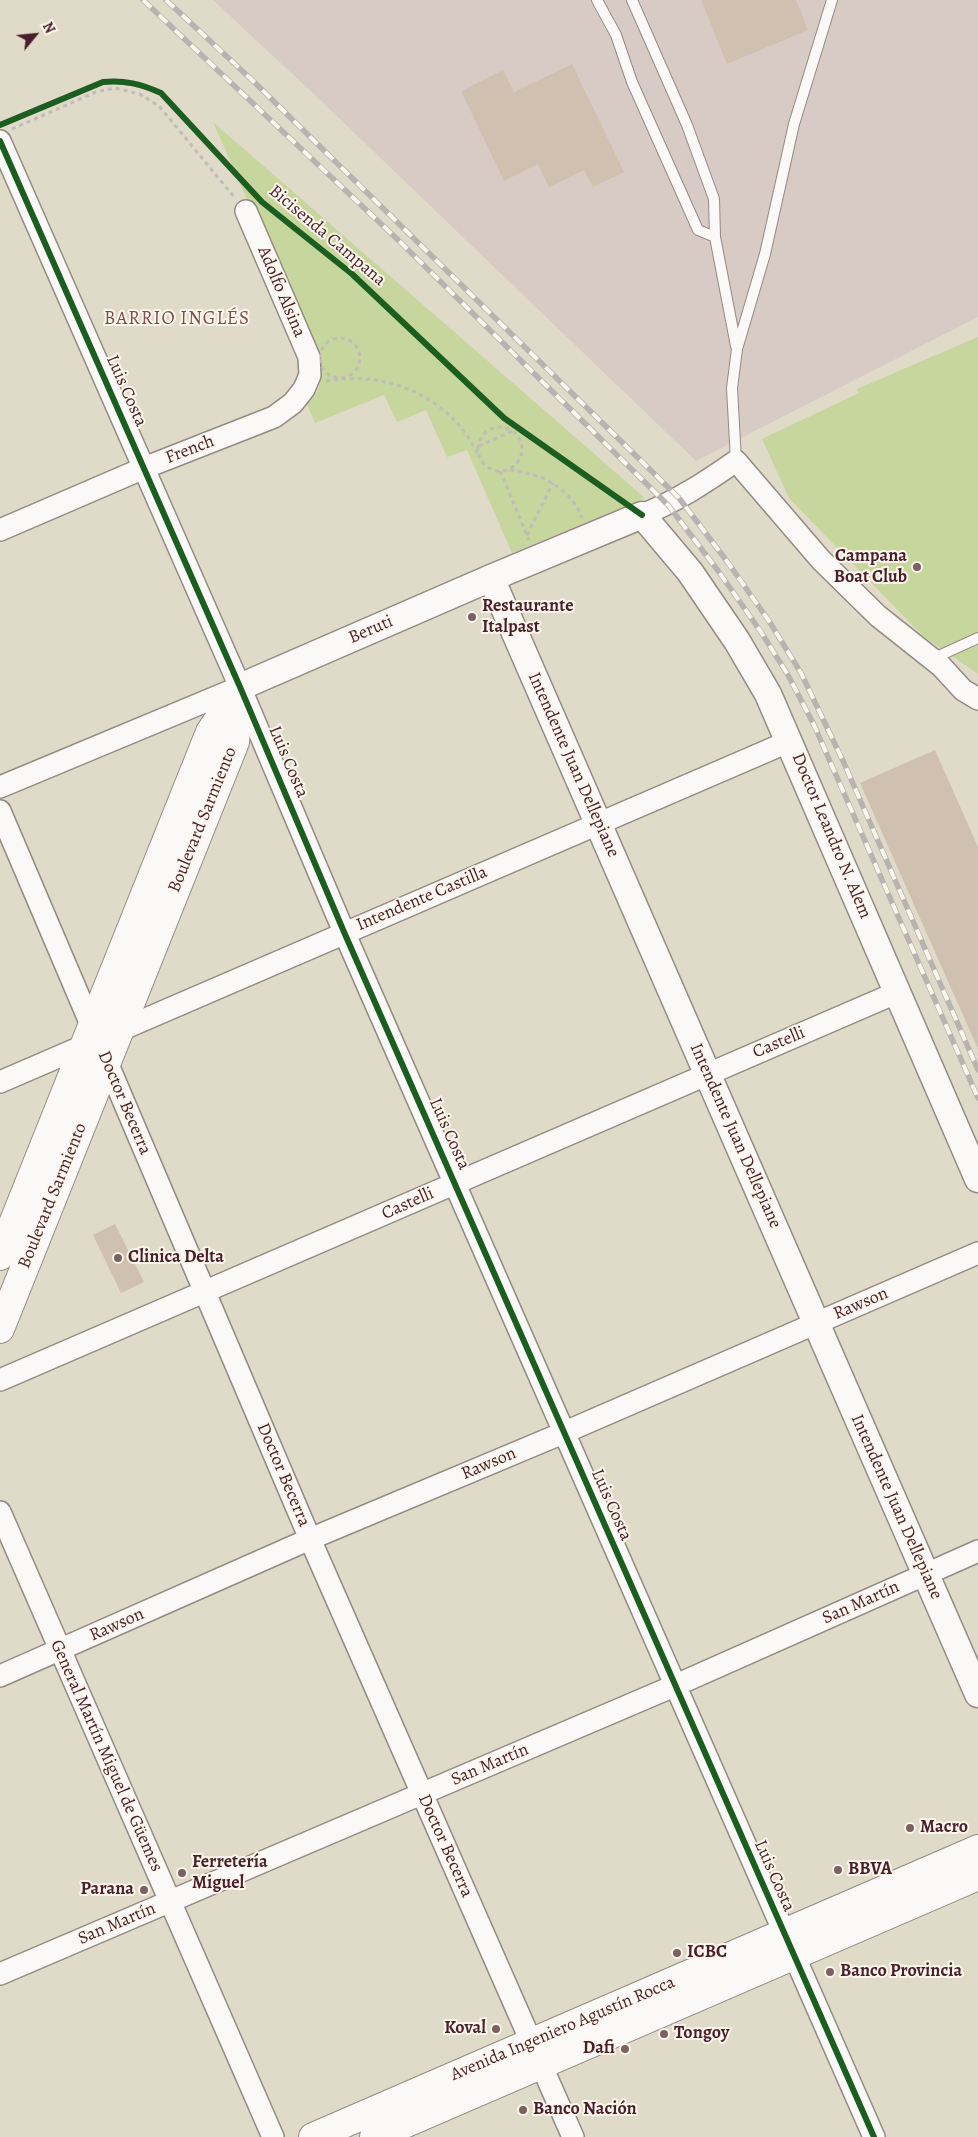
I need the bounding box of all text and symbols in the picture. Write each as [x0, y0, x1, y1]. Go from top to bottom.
north arrow [10, 10, 60, 60]
text: N [38, 19, 59, 37]
street label: Bicisenda Campana [264, 181, 390, 291]
street label: Adolfo Alsina [252, 243, 310, 341]
district label: BARRIO INGLÉS [102, 308, 252, 330]
street label: Luis Costa [101, 352, 151, 430]
street label: French [162, 431, 218, 469]
place label: Campana Boat Club [834, 546, 907, 588]
marker: Campana Boat Club [911, 561, 923, 573]
place label: Restaurante Italpast [482, 596, 573, 638]
street label: Beruti [345, 611, 397, 649]
marker: Restaurante Italpast [466, 611, 478, 623]
street label: Intendente Juan Dellepiane [522, 669, 624, 861]
street label: Luis Costa [263, 723, 313, 801]
street label: Boulevard Sarmiento [164, 744, 242, 896]
street label: Doctor Leandro N. Alem [786, 750, 876, 922]
street label: Intendente Castilla [353, 862, 491, 936]
street label: Castelli [750, 1022, 808, 1064]
street label: Intendente Juan Dellepiane [684, 1040, 786, 1232]
street label: Doctor Becerra [92, 1048, 156, 1158]
street label: Luis Costa [424, 1095, 474, 1173]
street label: Boulevard Sarmiento [14, 1120, 92, 1272]
street label: Castelli [379, 1183, 437, 1225]
place label: Clinica Delta [128, 1247, 224, 1269]
marker: Clinica Delta [112, 1252, 124, 1264]
street label: Rawson [830, 1283, 892, 1325]
street label: Intendente Juan Dellepiane [845, 1411, 947, 1603]
street label: Doctor Becerra [251, 1420, 315, 1530]
street label: Rawson [458, 1443, 520, 1485]
street label: Luis Costa [586, 1466, 636, 1544]
street label: San Martín [819, 1576, 903, 1630]
street label: Rawson [86, 1603, 148, 1647]
street label: General Martín Miguel de Güemes [45, 1637, 167, 1875]
street label: San Martín [448, 1739, 532, 1791]
street label: Doctor Becerra [413, 1791, 477, 1901]
place label: Macro [920, 1817, 968, 1839]
marker: Macro [904, 1822, 916, 1834]
street label: Luis Costa [749, 1837, 799, 1915]
place label: Ferretería Miguel [192, 1852, 268, 1895]
place label: BBVA [848, 1859, 892, 1881]
marker: BBVA [832, 1864, 844, 1876]
marker: Ferretería Miguel [176, 1867, 188, 1879]
place label: Parana [81, 1879, 134, 1901]
marker: Parana [138, 1884, 150, 1896]
street label: San Martín [75, 1898, 159, 1950]
place label: ICBC [687, 1942, 727, 1964]
marker: ICBC [671, 1947, 683, 1959]
place label: Banco Provincia [840, 1961, 962, 1983]
marker: Banco Provincia [824, 1966, 836, 1978]
street label: Avenida Ingeniero Agustín Rocca [448, 1972, 678, 2086]
place label: Koval [444, 2018, 486, 2040]
marker: Koval [490, 2023, 502, 2035]
place label: Tongoy [674, 2023, 729, 2045]
marker: Tongoy [658, 2028, 670, 2040]
place label: Dafi [583, 2038, 615, 2060]
marker: Dafi [619, 2043, 631, 2055]
place label: Banco Nación [533, 2099, 637, 2121]
marker: Banco Nación [517, 2104, 529, 2116]

